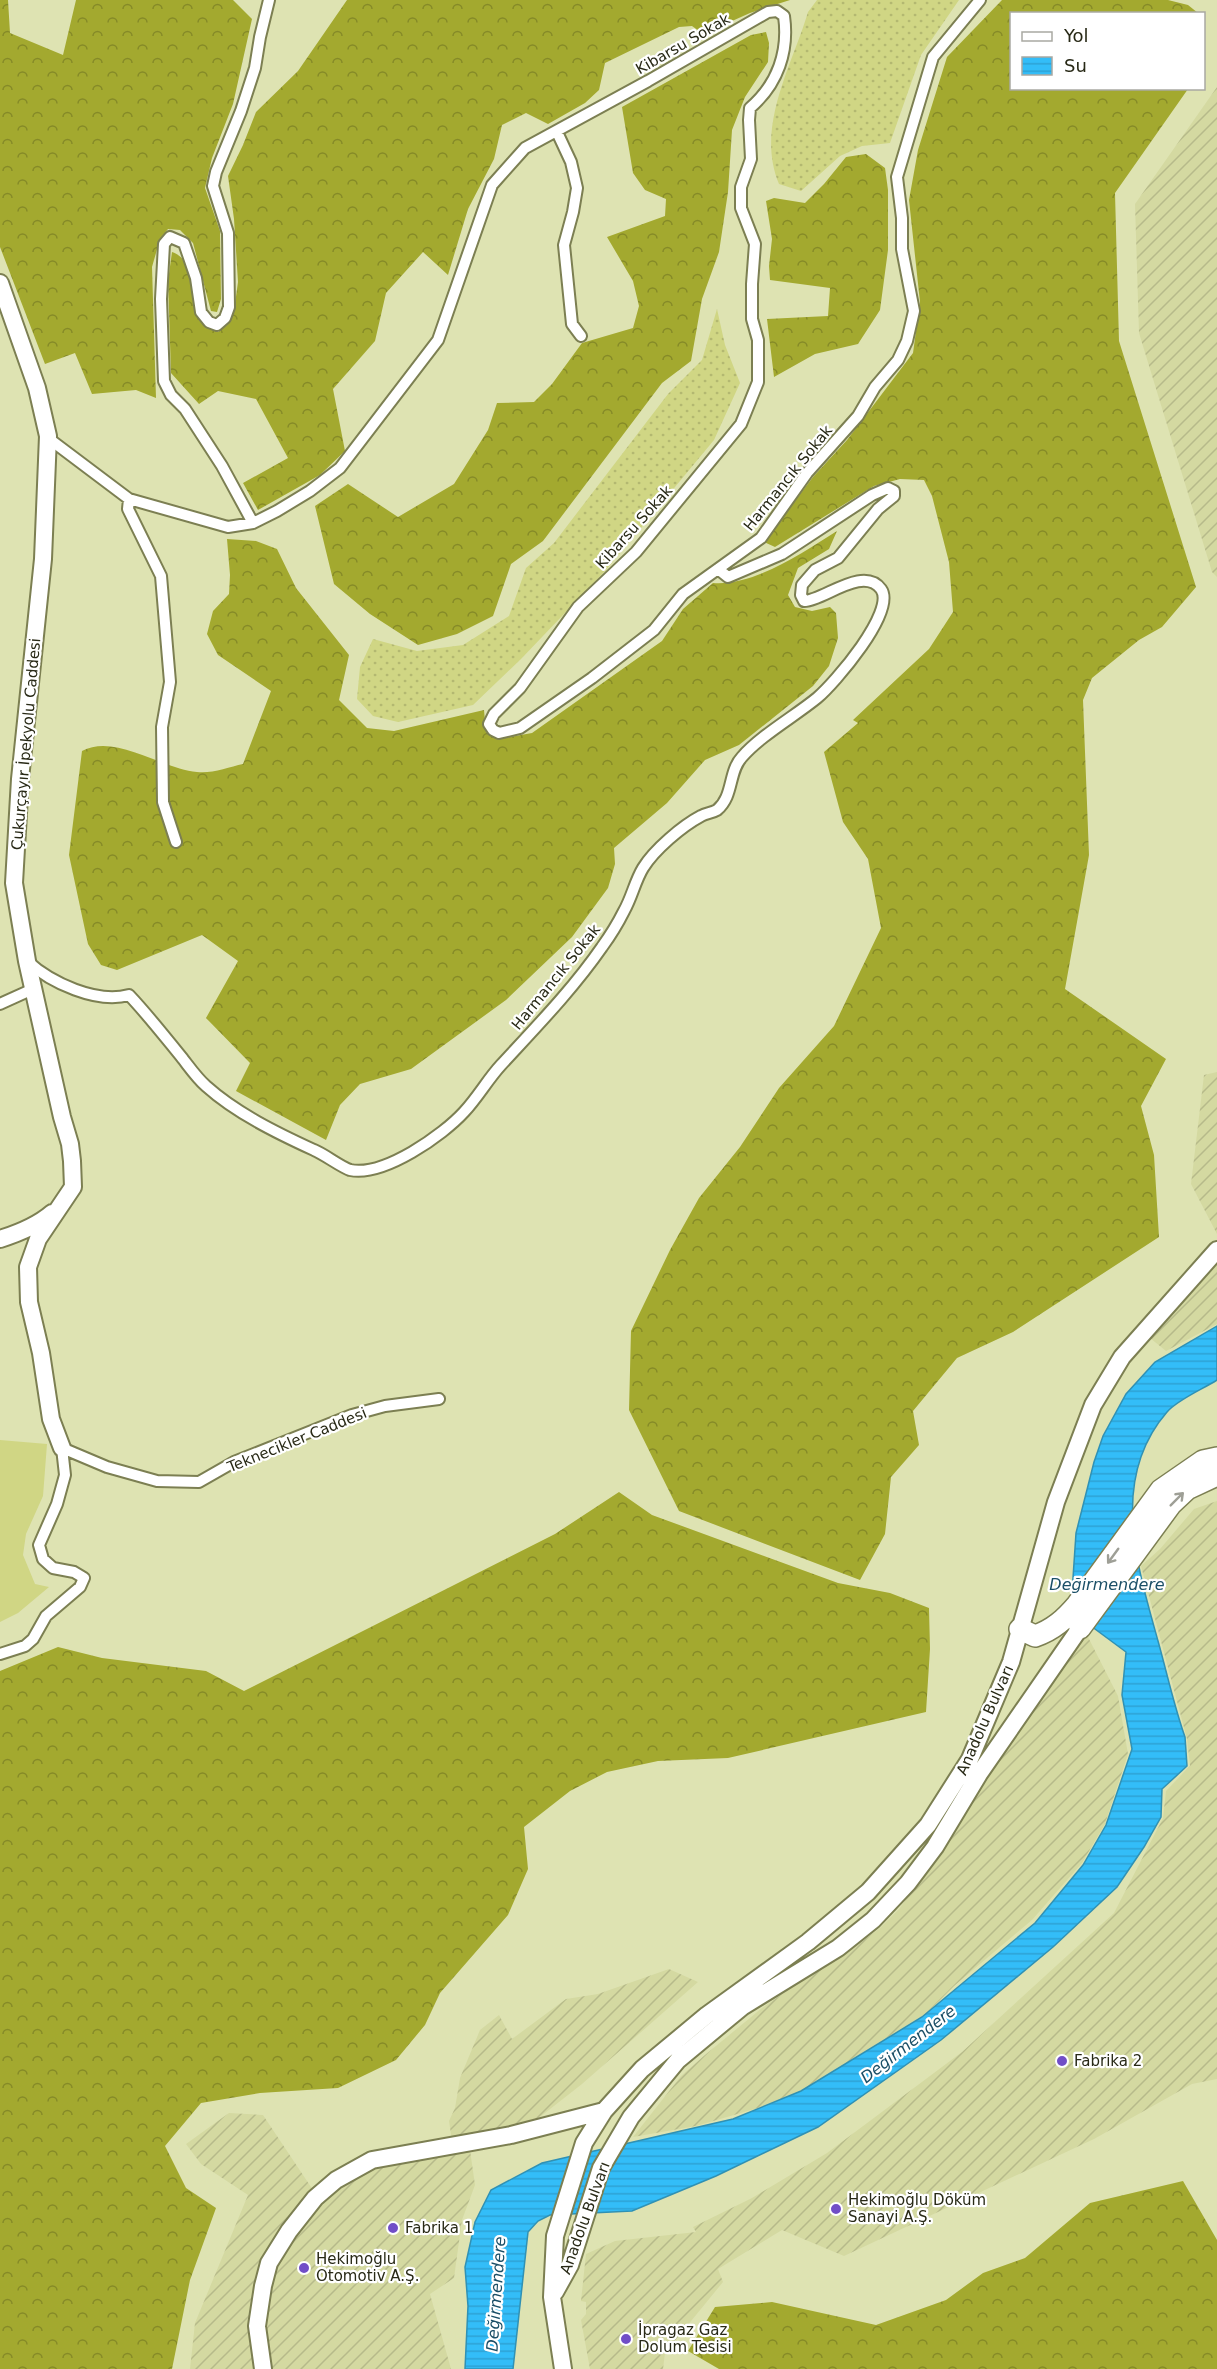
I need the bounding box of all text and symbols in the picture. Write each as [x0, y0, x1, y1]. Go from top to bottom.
street label: Kibarsu Sokak [633, 10, 734, 78]
legend [1010, 12, 1205, 90]
text: Yol [1063, 25, 1089, 46]
text: Su [1064, 55, 1087, 76]
street label: Harmancık Sokak [740, 421, 836, 534]
street label: Kibarsu Sokak [592, 481, 676, 572]
street label: Çukurçayır İpekyolu Caddesi [7, 637, 44, 851]
street label: Harmancık Sokak [508, 920, 604, 1033]
street label: Teknecikler Caddesi [224, 1404, 369, 1477]
one-way arrow [1169, 1491, 1184, 1506]
one-way arrow [1106, 1547, 1119, 1563]
water label: Değirmendere [1049, 1575, 1165, 1594]
street label: Anadolu Bulvarı [953, 1662, 1017, 1778]
water label: Değirmendere [857, 2001, 959, 2087]
place label: Fabrika 2 [1074, 2052, 1142, 2070]
marker: Fabrika 2 [1055, 2054, 1069, 2068]
street label: Anadolu Bulvarı [556, 2159, 614, 2277]
place label: Hekimoğlu Döküm Sanayi A.Ş. [848, 2191, 986, 2226]
marker: Hekimoğlu Döküm Sanayi A.Ş. [829, 2202, 843, 2216]
place label: Fabrika 1 [405, 2219, 473, 2237]
marker: Fabrika 1 [386, 2221, 400, 2235]
water label: Değirmendere [483, 2236, 510, 2352]
place label: Hekimoğlu Otomotiv A.Ş. [316, 2250, 419, 2285]
marker: Hekimoğlu Otomotiv A.Ş. [297, 2261, 311, 2275]
place label: İpragaz Gaz Dolum Tesisi [638, 2320, 732, 2356]
marker: İpragaz Gaz Dolum Tesisi [619, 2332, 633, 2346]

